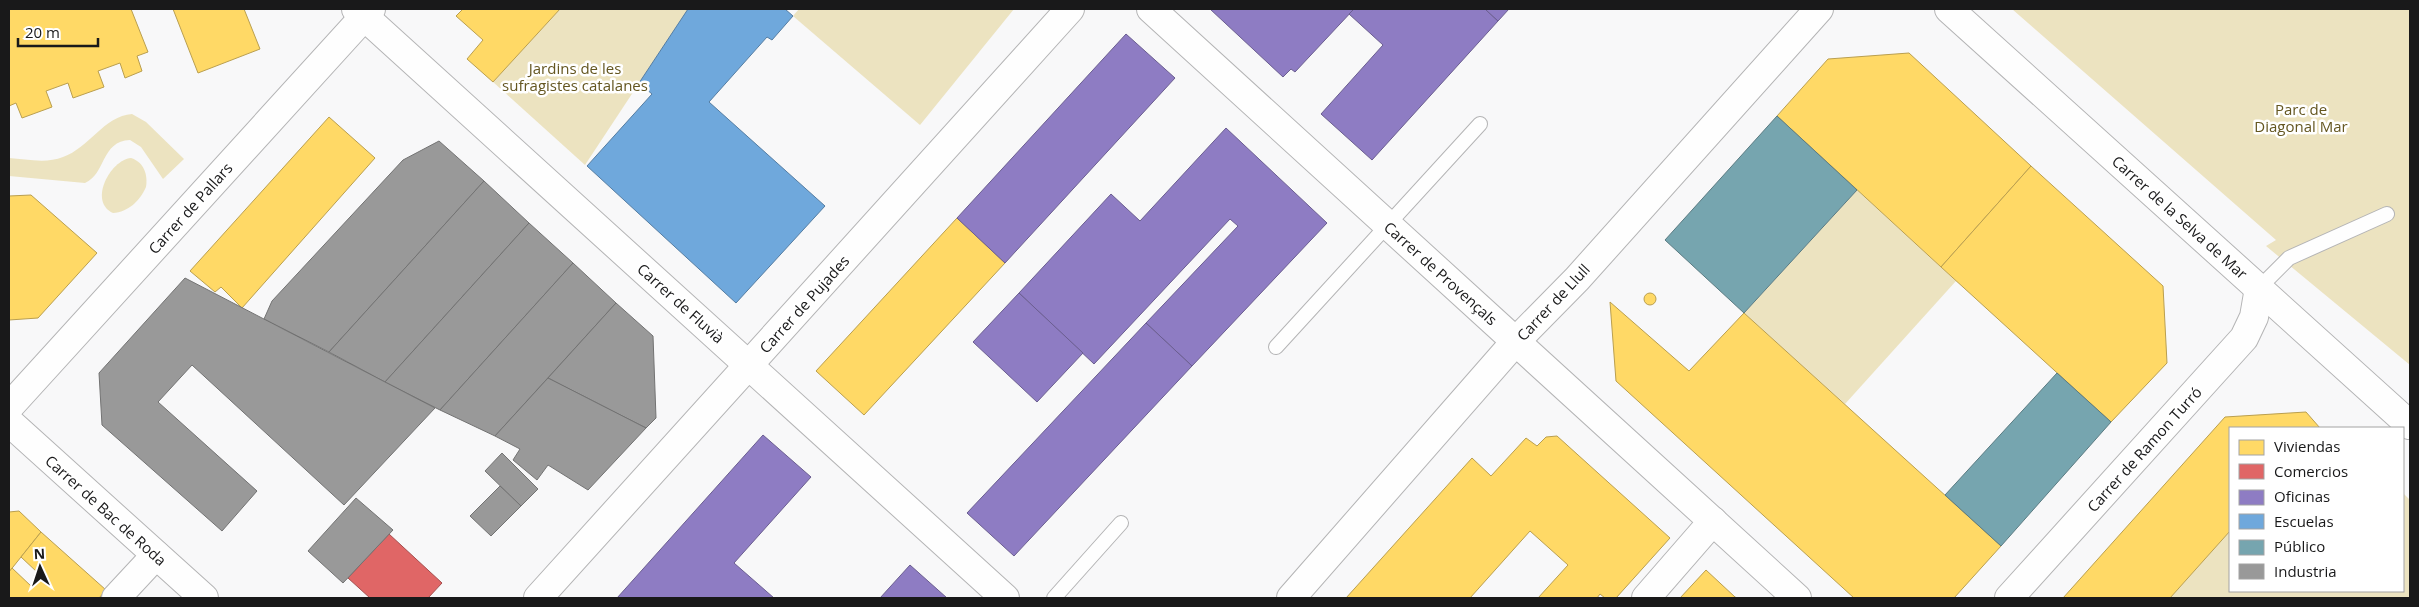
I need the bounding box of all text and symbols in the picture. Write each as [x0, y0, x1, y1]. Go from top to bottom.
scale bar [18, 15, 98, 47]
text: 20 m [25, 22, 60, 42]
park label: Jardins de les sufragistes catalanes [502, 58, 648, 95]
park label: Parc de Diagonal Mar [2254, 99, 2348, 136]
street label: Carrer de la Selva de Mar [2108, 151, 2252, 283]
street label: Carrer de Pallars [144, 158, 236, 258]
street label: Carrer de Provençals [1380, 217, 1502, 329]
street label: Carrer de Pujades [755, 251, 853, 357]
street label: Carrer de Fluvià [633, 259, 729, 347]
street label: Carrer de Llull [1512, 259, 1594, 345]
street label: Carrer de Ramon Turró [2082, 382, 2206, 516]
legend [2229, 427, 2404, 592]
text: Viviendas [2274, 436, 2340, 456]
street label: Carrer de Bac de Roda [41, 450, 171, 570]
text: Comercios [2274, 461, 2348, 481]
text: Oficinas [2274, 486, 2330, 506]
text: Escuelas [2274, 511, 2334, 531]
text: Público [2274, 536, 2325, 556]
north arrow [15, 542, 65, 592]
text: N [33, 544, 45, 563]
text: Industria [2274, 561, 2337, 581]

